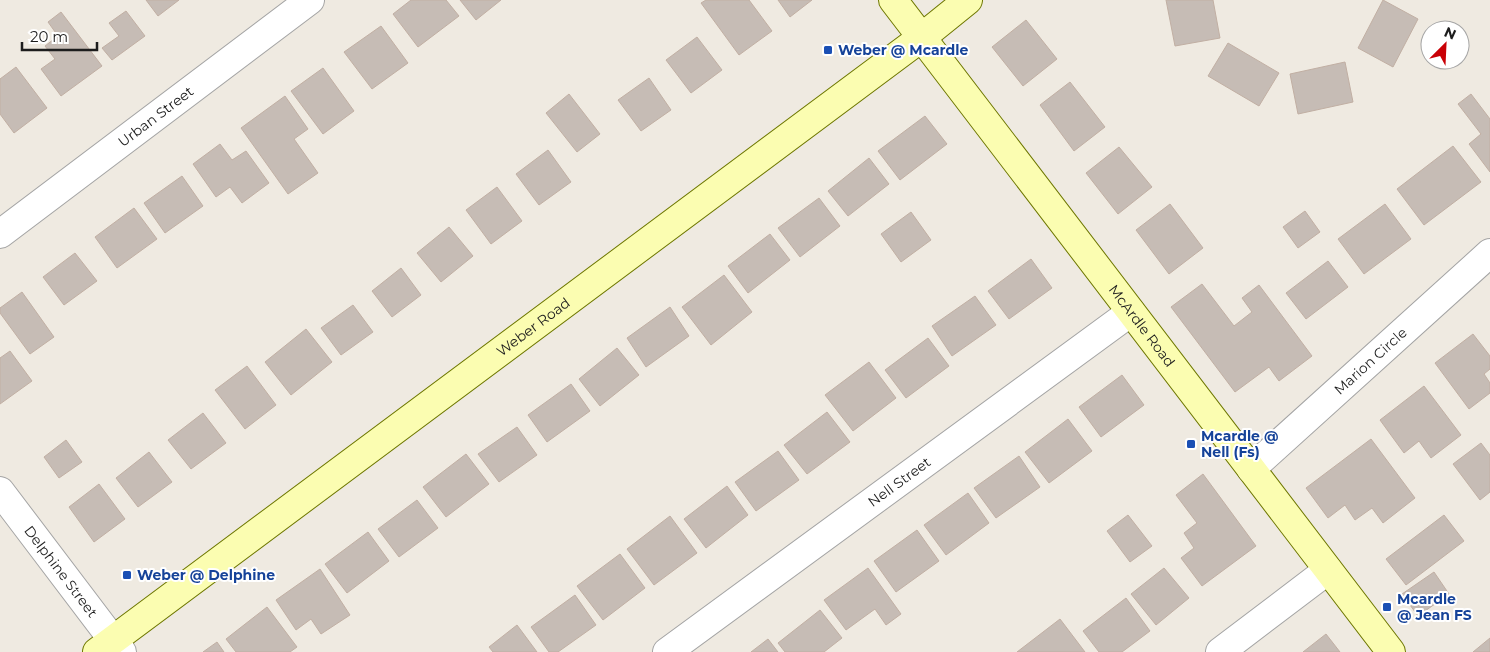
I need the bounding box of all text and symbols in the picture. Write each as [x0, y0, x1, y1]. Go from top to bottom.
scale bar [22, 20, 98, 52]
north arrow [1420, 20, 1470, 70]
text: N [1441, 23, 1459, 44]
text: 20 m [30, 27, 68, 46]
place label: Weber @ Mcardle [838, 41, 968, 59]
marker: Weber @ Mcardle [822, 44, 834, 56]
street label: Urban Street [114, 82, 197, 151]
street label: McArdle Road [1105, 281, 1179, 371]
street label: Weber Road [493, 294, 574, 360]
street label: Marion Circle [1330, 324, 1411, 399]
place label: Mcardle @ Nell (Fs) [1201, 427, 1278, 461]
marker: Mcardle @ Nell (Fs) [1185, 438, 1197, 450]
street label: Nell Street [864, 453, 935, 511]
street label: Delphine Street [20, 522, 102, 621]
place label: Weber @ Delphine [137, 566, 275, 584]
marker: Weber @ Delphine [121, 569, 133, 581]
place label: Mcardle @ Jean FS [1397, 590, 1472, 624]
marker: Mcardle @ Jean FS [1381, 601, 1393, 613]

